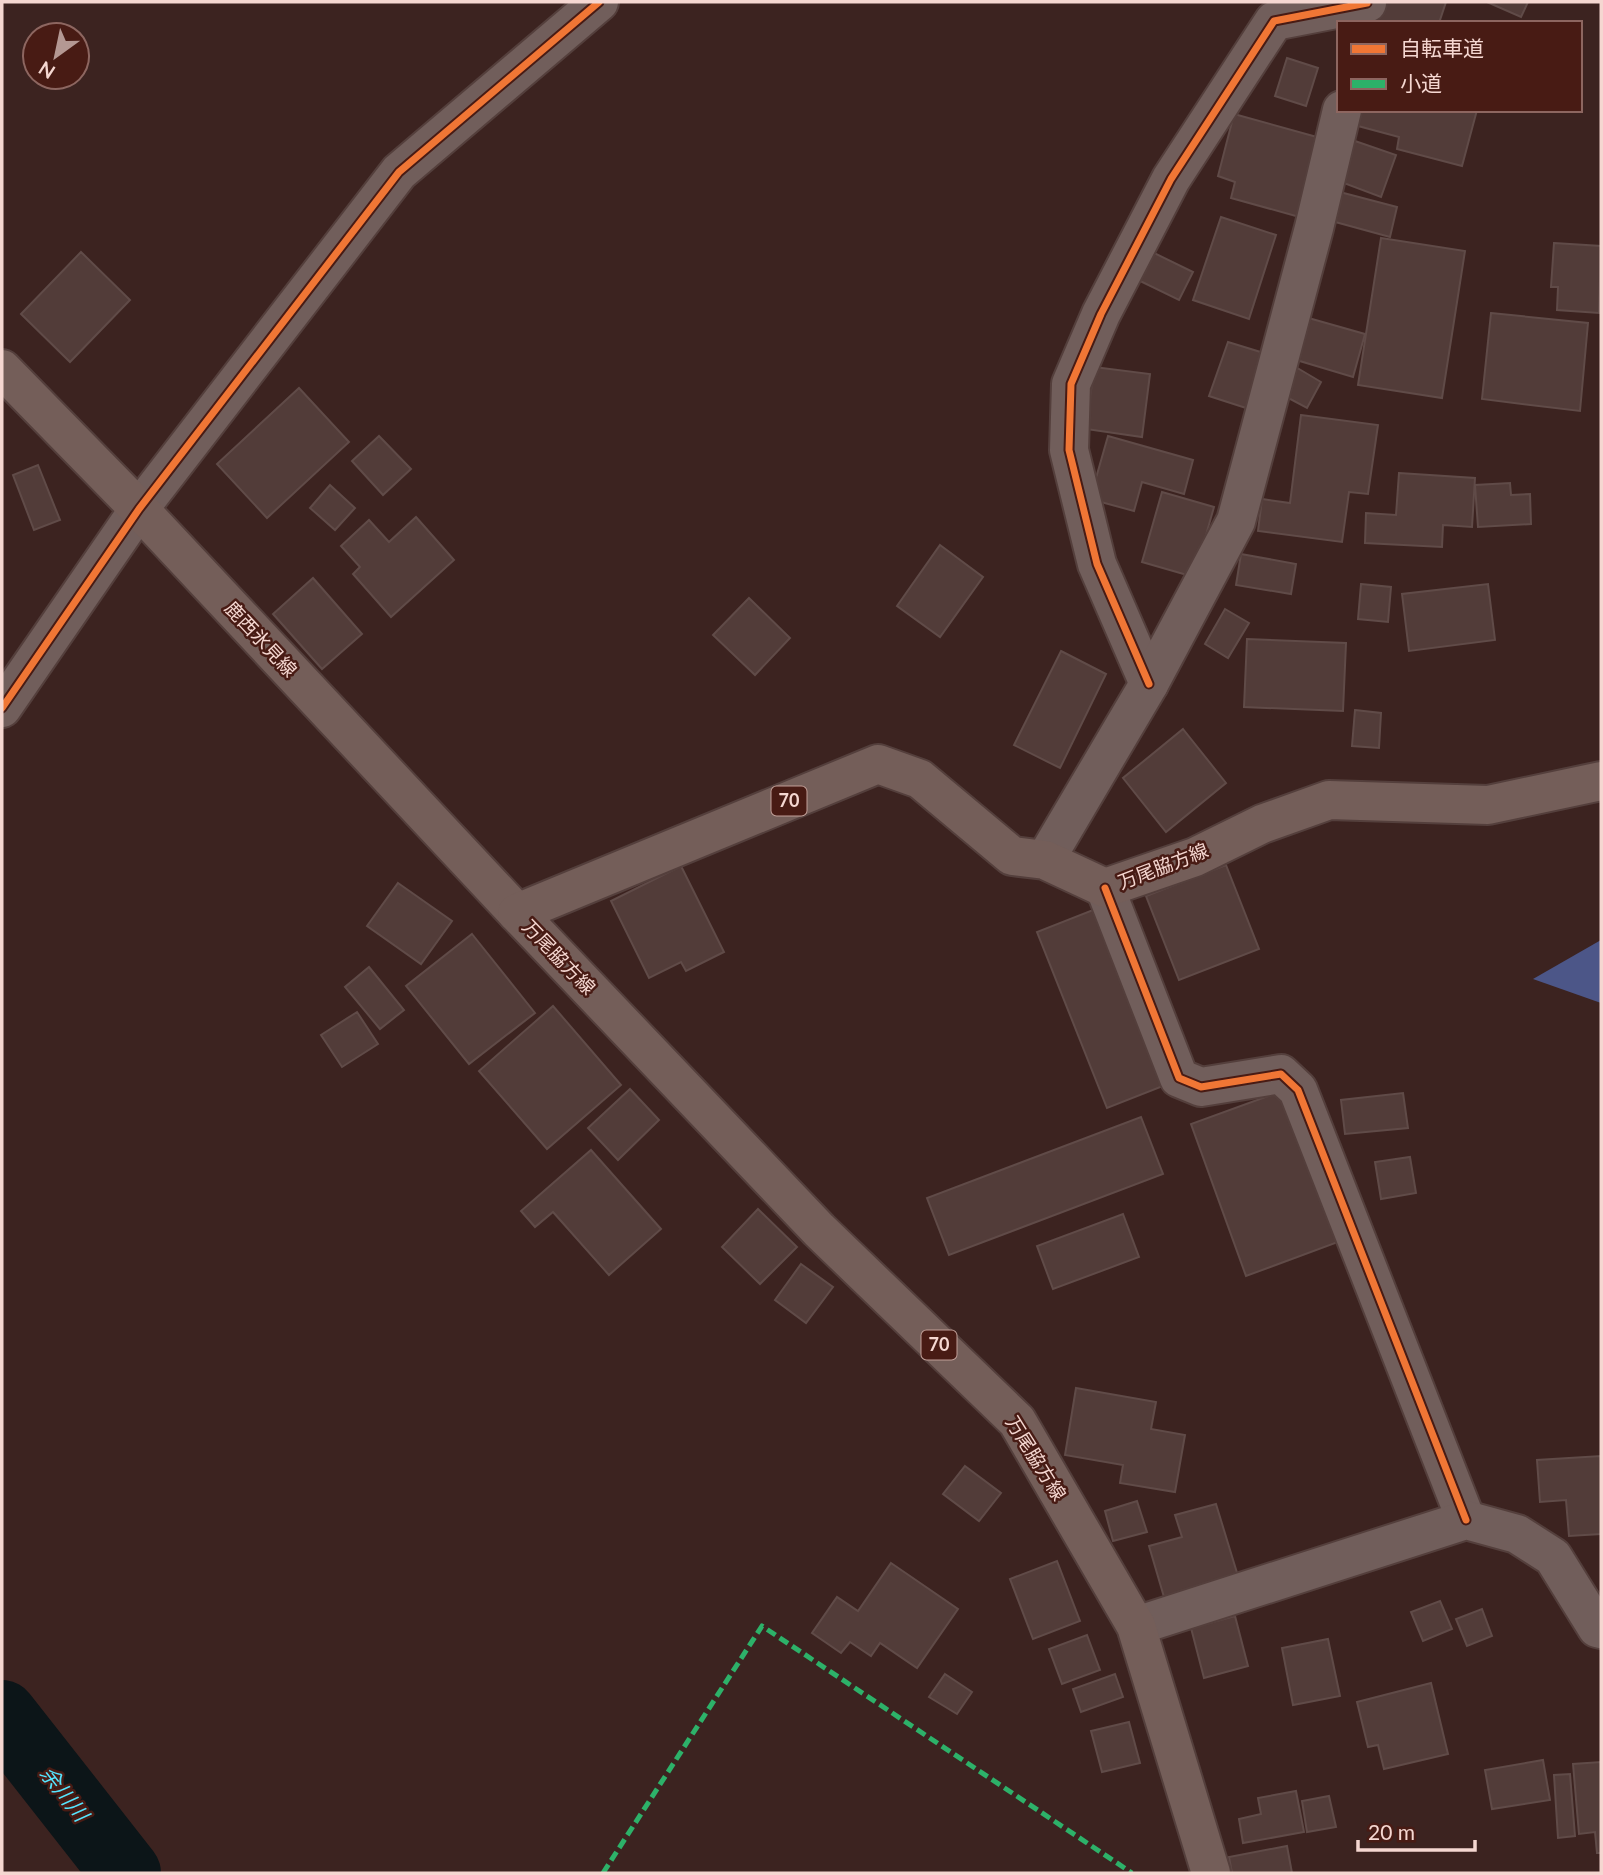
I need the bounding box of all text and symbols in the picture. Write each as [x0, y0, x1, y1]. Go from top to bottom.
north arrow [21, 21, 91, 91]
legend [1337, 21, 1582, 112]
text: 自転車道 [1400, 35, 1484, 60]
text: N [34, 57, 59, 84]
text: 小道 [1400, 70, 1442, 95]
street label: 鹿西氷見線 [221, 596, 302, 681]
road number: 70 [772, 786, 806, 816]
street label: 万尾脇方線 [1114, 838, 1211, 893]
street label: 万尾脇方線 [518, 914, 601, 999]
road number: 70 [922, 1330, 956, 1360]
street label: 万尾脇方線 [1001, 1411, 1071, 1504]
water label: 余川川 [36, 1761, 96, 1827]
scale bar [1358, 1808, 1475, 1852]
text: 20 m [1368, 1819, 1415, 1844]

